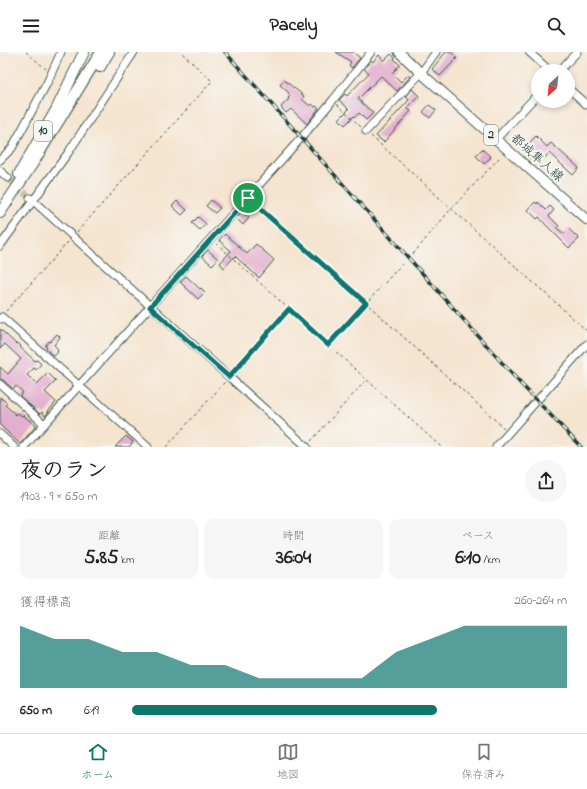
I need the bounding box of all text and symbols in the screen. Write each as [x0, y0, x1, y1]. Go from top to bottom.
text: Pacely [269, 13, 318, 39]
icon: menu [20, 15, 42, 37]
icon: search [545, 15, 567, 37]
north arrow [531, 64, 575, 108]
map controls [531, 64, 575, 108]
road number: 10 [34, 121, 52, 141]
road number: 2 [484, 125, 498, 145]
street label: 都城隼人線 [506, 130, 569, 187]
pin [231, 181, 265, 215]
icon: arrive [237, 187, 259, 209]
text: 夜のラン [20, 456, 108, 488]
button: share [525, 460, 567, 502]
text: 19:03 · 9 × 650 m [20, 487, 97, 506]
text: 距離 [98, 528, 120, 544]
text: 時間 [282, 528, 304, 544]
text: ペース [462, 528, 494, 544]
text: 5.85 [84, 544, 118, 573]
text: 36:04 [276, 544, 311, 573]
text: 6:10 [455, 544, 481, 573]
text: km [118, 552, 134, 568]
text: /km [481, 552, 500, 568]
text: 260–264 m [515, 591, 567, 610]
text: 獲得標高 [20, 593, 72, 612]
text: 650 m [20, 701, 52, 720]
text: 6:19 [84, 701, 99, 720]
tab: ホーム [81, 741, 114, 783]
tab: 地図 [277, 741, 299, 783]
tab: 保存済み [462, 741, 506, 783]

